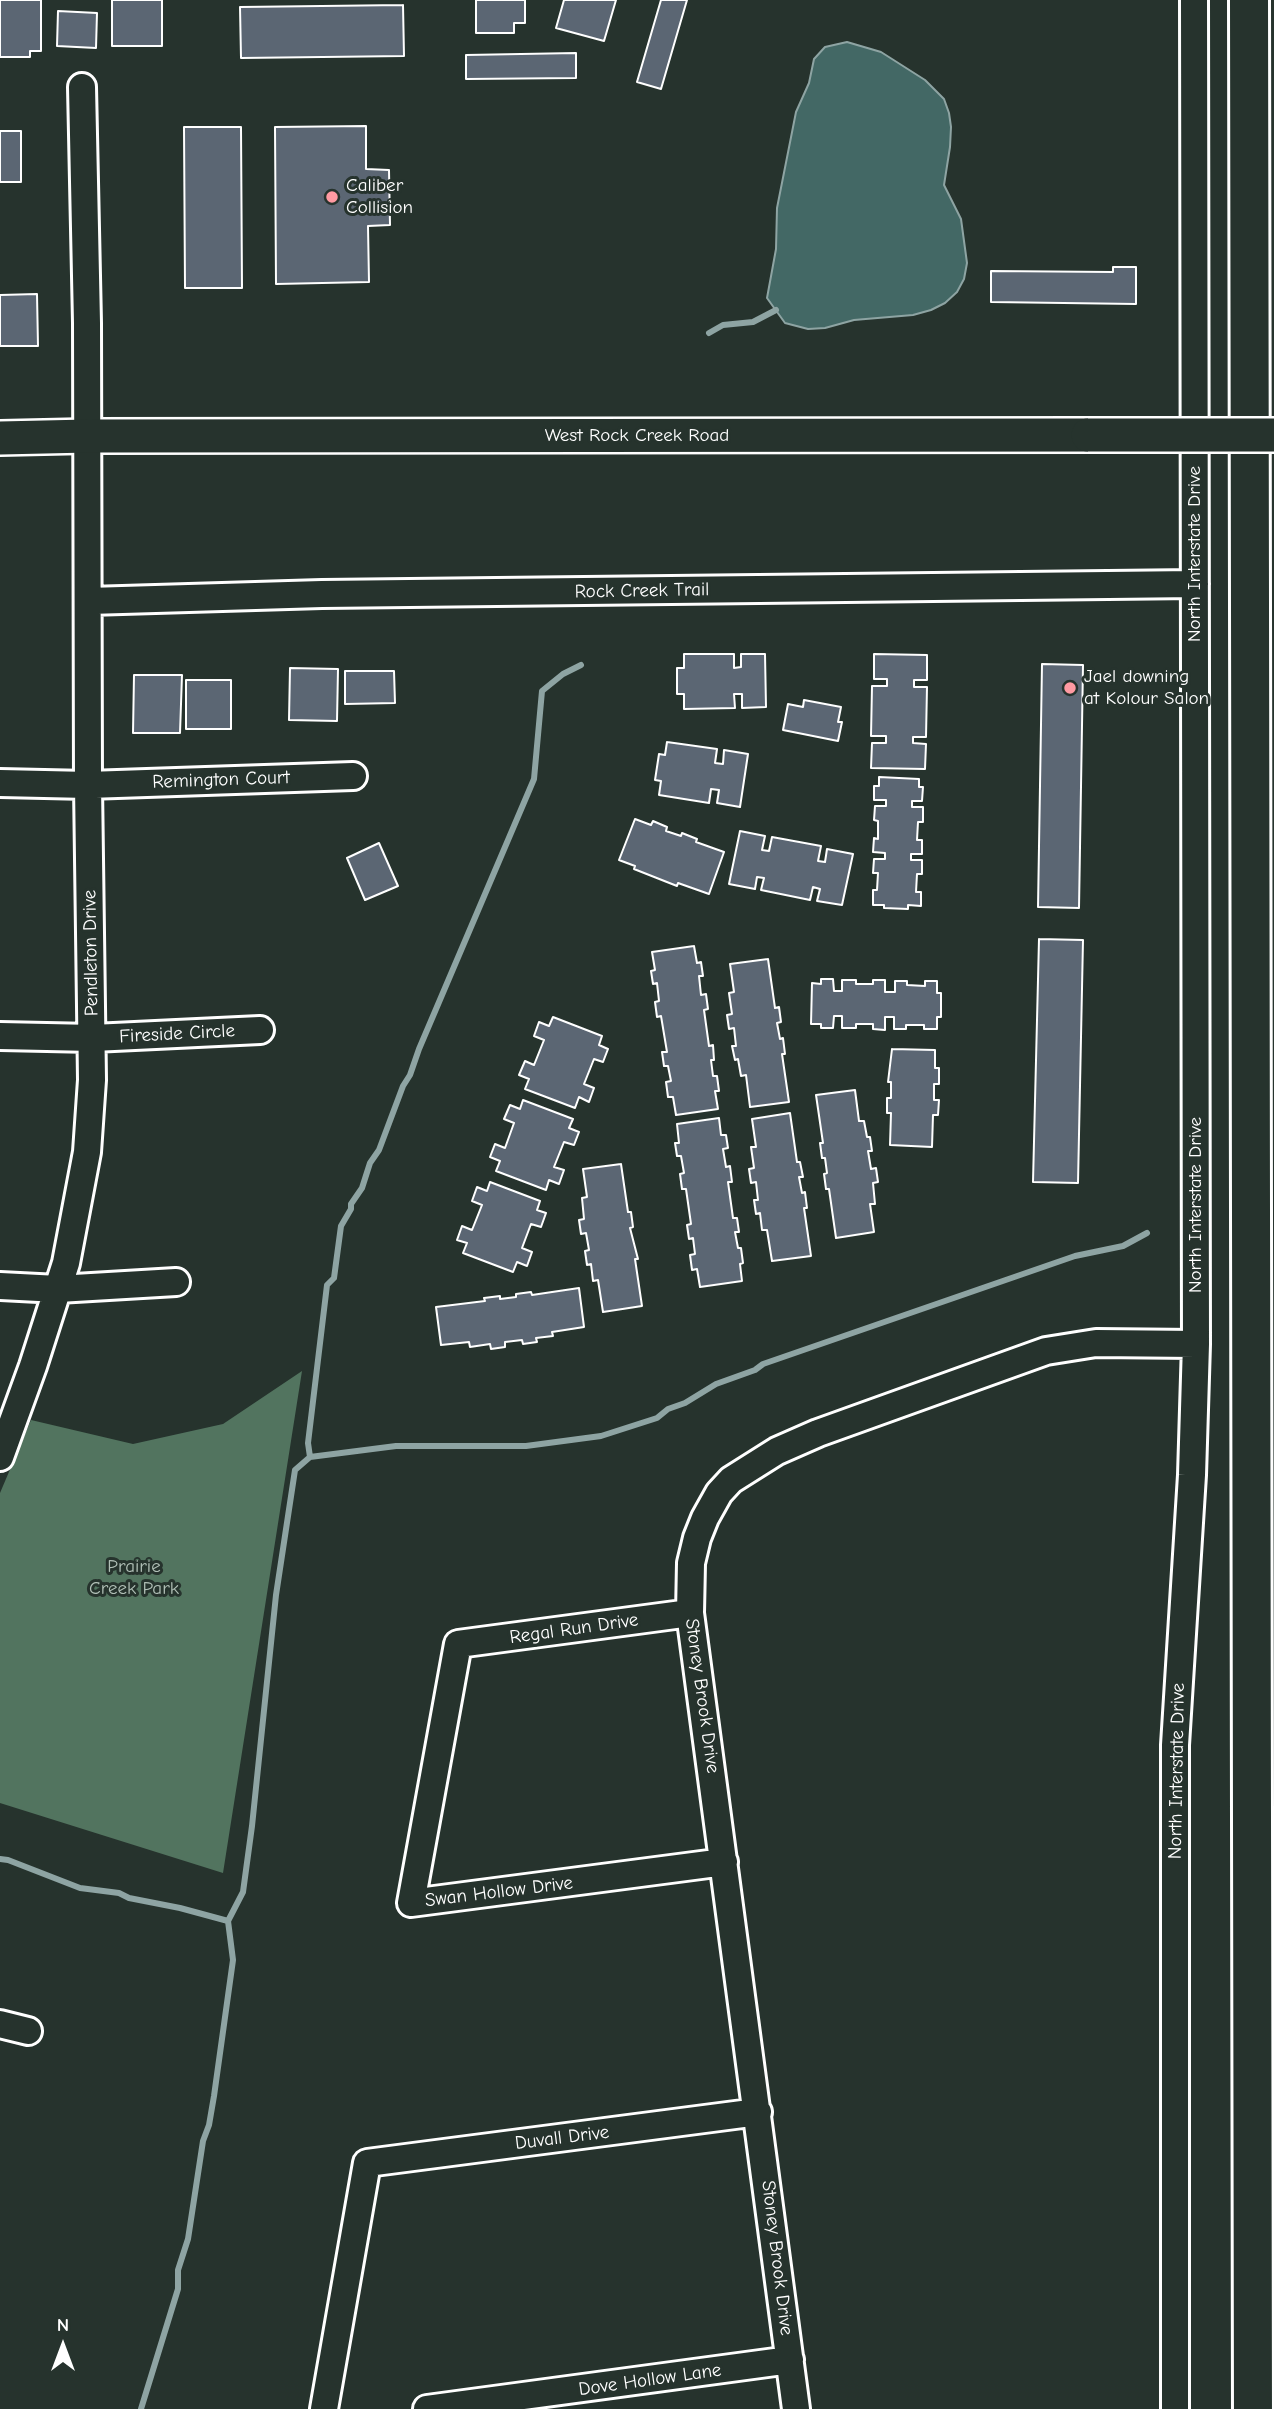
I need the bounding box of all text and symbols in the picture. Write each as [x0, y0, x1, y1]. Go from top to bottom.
place label: Caliber Collision [346, 175, 413, 219]
marker: Caliber Collision [324, 189, 340, 205]
street label: West Rock Creek Road [545, 425, 729, 447]
street label: North Interstate Drive [1184, 466, 1206, 642]
street label: Rock Creek Trail [574, 578, 710, 604]
place label: Jael downing at Kolour Salon [1084, 666, 1209, 710]
marker: Jael downing at Kolour Salon [1062, 680, 1078, 696]
street label: Remington Court [152, 766, 290, 794]
street label: Pendleton Drive [78, 890, 104, 1016]
street label: Fireside Circle [119, 1020, 235, 1048]
street label: North Interstate Drive [1185, 1117, 1207, 1293]
park label: Prairie Creek Park [89, 1556, 179, 1600]
street label: Regal Run Drive [508, 1609, 640, 1649]
street label: Stoney Brook Drive [680, 1617, 724, 1775]
street label: North Interstate Drive [1164, 1683, 1190, 1859]
street label: Swan Hollow Drive [424, 1872, 574, 1912]
street label: Duvall Drive [514, 2121, 610, 2155]
street label: Stoney Brook Drive [756, 2179, 798, 2337]
north arrow [28, 2311, 98, 2381]
text: N [57, 2314, 69, 2336]
street label: Dove Hollow Lane [577, 2359, 723, 2401]

